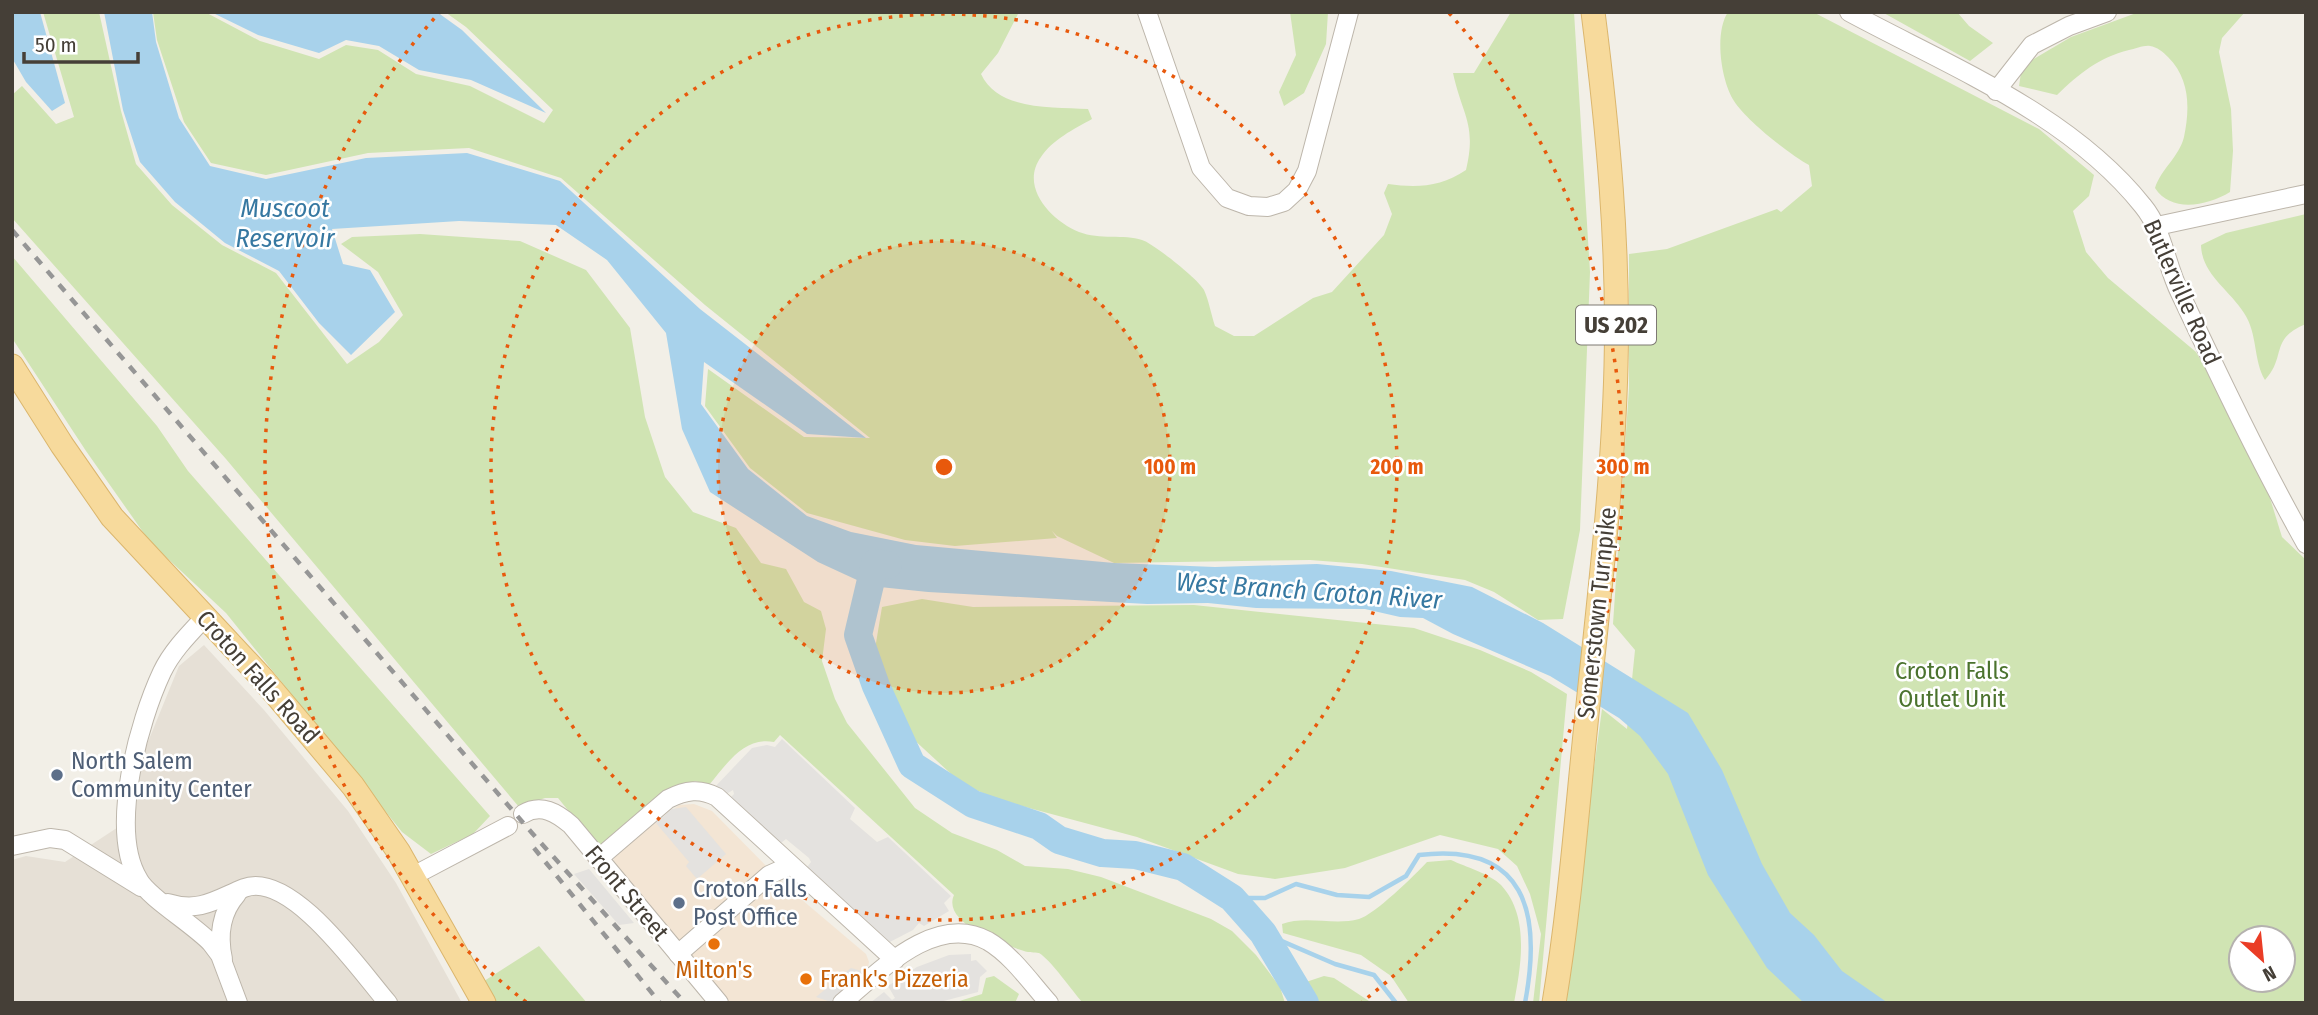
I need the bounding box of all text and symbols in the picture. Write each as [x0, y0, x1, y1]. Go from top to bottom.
scale bar [24, 21, 138, 65]
text: 50 m [35, 32, 77, 58]
water label: Muscoot Reservoir [236, 193, 335, 254]
street label: Butlerville Road [2137, 215, 2227, 369]
road number: US 202 [1576, 306, 1656, 344]
text: 100 m [1144, 454, 1196, 480]
text: 200 m [1369, 454, 1424, 480]
text: 300 m [1595, 454, 1650, 480]
centre of rings [932, 455, 956, 479]
street label: Somerstown Turnpike [1572, 506, 1622, 720]
water label: West Branch Croton River [1175, 566, 1444, 616]
street label: Croton Falls Road [191, 605, 325, 749]
park label: Croton Falls Outlet Unit [1895, 657, 2009, 713]
place label: North Salem Community Center [71, 747, 252, 803]
marker: North Salem Community Center [49, 767, 65, 783]
street label: Front Street [579, 840, 675, 946]
place label: Croton Falls Post Office [693, 875, 807, 931]
marker: Croton Falls Post Office [671, 895, 687, 911]
north arrow [2227, 924, 2297, 994]
marker: Milton's [706, 936, 722, 952]
place label: Milton's [676, 956, 752, 984]
text: N [2259, 961, 2280, 987]
place label: Frank's Pizzeria [820, 965, 969, 993]
marker: Frank's Pizzeria [798, 971, 814, 987]

